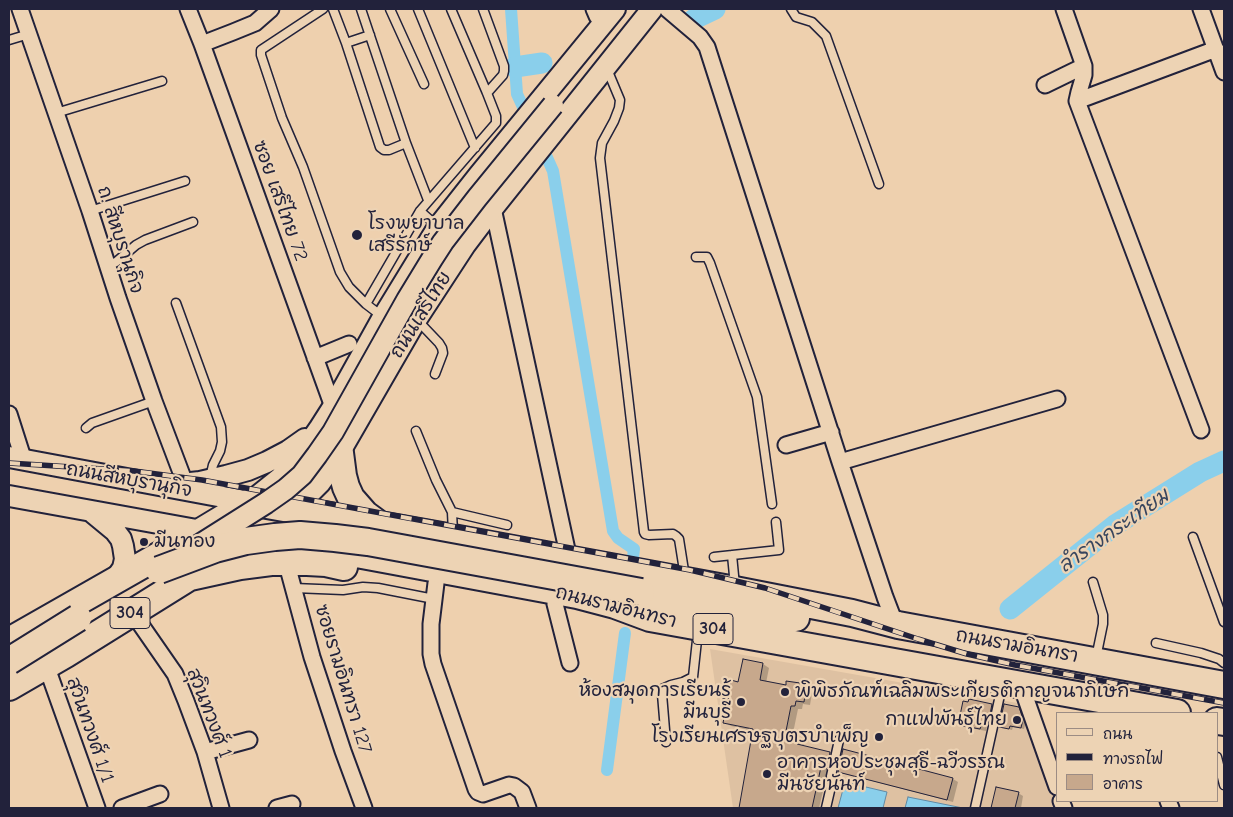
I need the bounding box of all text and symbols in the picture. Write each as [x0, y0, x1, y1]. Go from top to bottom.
street label: ซอย เสรีไทย 72 [248, 138, 312, 264]
street label: ถ. สีหบุรานุกิจ [92, 183, 148, 297]
place label: โรงพยาบาล เสรีรักษ์ [368, 213, 464, 257]
marker: โรงพยาบาล เสรีรักษ์ [350, 228, 364, 242]
street label: ถนนเสรีไทย [385, 267, 457, 363]
street label: ถนนสีหบุรานุกิจ [64, 458, 194, 502]
water label: ลำรางกระเทียม [1054, 484, 1174, 578]
place label: มีนทอง [154, 531, 215, 553]
marker: มีนทอง [138, 536, 150, 548]
street label: ถนนรามอินทรา [553, 581, 679, 633]
road number: 304 [110, 598, 150, 628]
street label: ซอยรามอินทรา 127 [310, 602, 376, 756]
road number: 304 [693, 614, 733, 644]
street label: ถนนรามอินทรา [954, 624, 1080, 668]
street label: สุวินทวงศ์ 1 [181, 665, 237, 761]
street label: สุวินทวงศ์ 1/1 [61, 674, 119, 786]
place label: ห้องสมุดการเรียนรู้ มีนบุรี [579, 680, 731, 724]
place label: พิพิธภัณฑ์เฉลิมพระเกียรติกาญจนาภิเษก [795, 681, 1129, 703]
marker: พิพิธภัณฑ์เฉลิมพระเกียรติกาญจนาภิเษก [779, 686, 791, 698]
marker: ห้องสมุดการเรียนรู้ มีนบุรี [735, 696, 747, 708]
place label: กาแฟพันธ์ุไทย [885, 709, 1007, 731]
legend [1056, 712, 1218, 802]
marker: กาแฟพันธ์ุไทย [1011, 714, 1023, 726]
text: ถนน [1103, 725, 1132, 743]
place label: โรงเรียนเศรษฐบุตรบำเพ็ญ [651, 726, 869, 748]
marker: โรงเรียนเศรษฐบุตรบำเพ็ญ [873, 731, 885, 743]
text: ทางรถไฟ [1103, 750, 1163, 768]
place label: อาคารหอประชุมสุธี-ฉวีวรรณ มีนชัยนันท์ [777, 752, 1005, 796]
marker: อาคารหอประชุมสุธี-ฉวีวรรณ มีนชัยนันท์ [761, 768, 773, 780]
text: อาคาร [1103, 775, 1143, 793]

